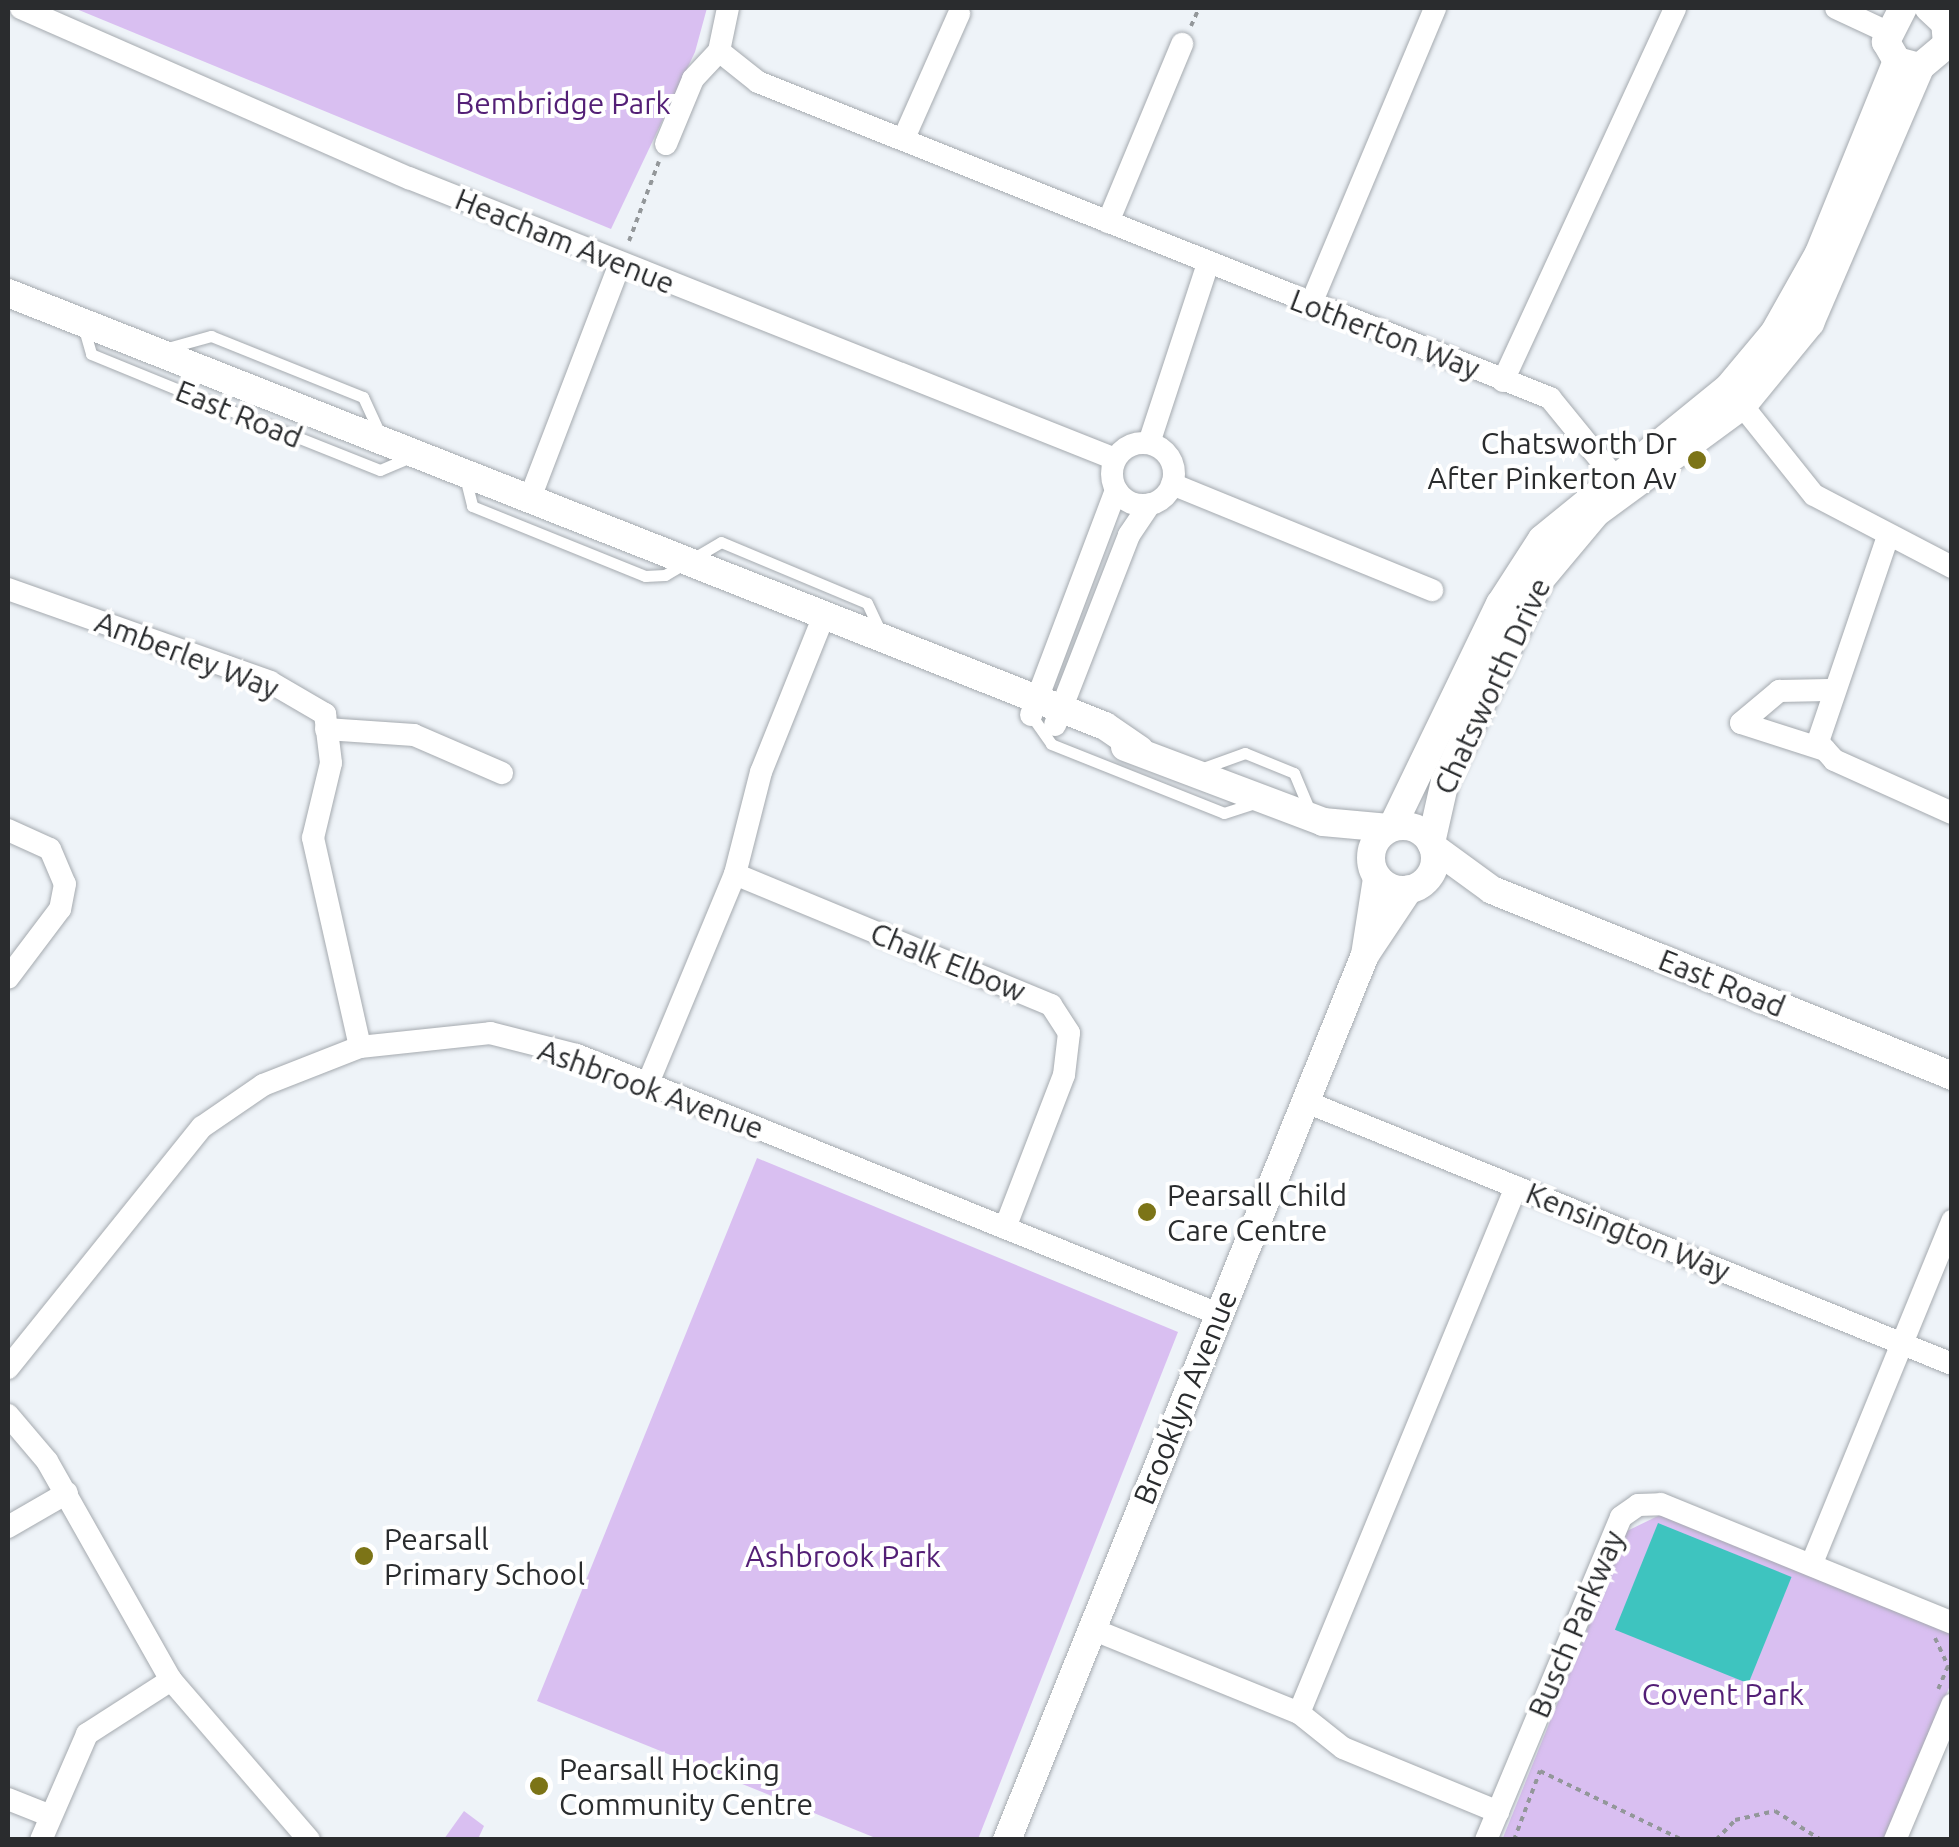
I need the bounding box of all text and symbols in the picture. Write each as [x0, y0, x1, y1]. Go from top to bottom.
park label: Bembridge Park [455, 85, 671, 121]
street label: Heacham Avenue [450, 181, 680, 301]
street label: Lotherton Way [1285, 281, 1485, 387]
street label: East Road [171, 372, 307, 456]
place label: Chatsworth Dr After Pinkerton Av [1428, 425, 1677, 496]
marker: Chatsworth Dr After Pinkerton Av [1686, 449, 1708, 471]
street label: Chatsworth Drive [1426, 572, 1558, 800]
street label: Amberley Way [90, 604, 284, 706]
street label: Chalk Elbow [865, 915, 1031, 1009]
street label: East Road [1654, 941, 1790, 1025]
street label: Ashbrook Avenue [533, 1032, 769, 1146]
street label: Kensington Way [1521, 1175, 1735, 1289]
place label: Pearsall Child Care Centre [1167, 1177, 1347, 1248]
marker: Pearsall Child Care Centre [1136, 1201, 1158, 1223]
street label: Brooklyn Avenue [1126, 1285, 1244, 1509]
place label: Pearsall Primary School [384, 1521, 585, 1592]
street label: Busch Parkway [1520, 1525, 1632, 1723]
park label: Ashbrook Park [745, 1538, 941, 1574]
marker: Pearsall Primary School [353, 1545, 375, 1567]
park label: Covent Park [1642, 1676, 1804, 1712]
place label: Pearsall Hocking Community Centre [559, 1751, 813, 1822]
marker: Pearsall Hocking Community Centre [528, 1775, 550, 1797]

